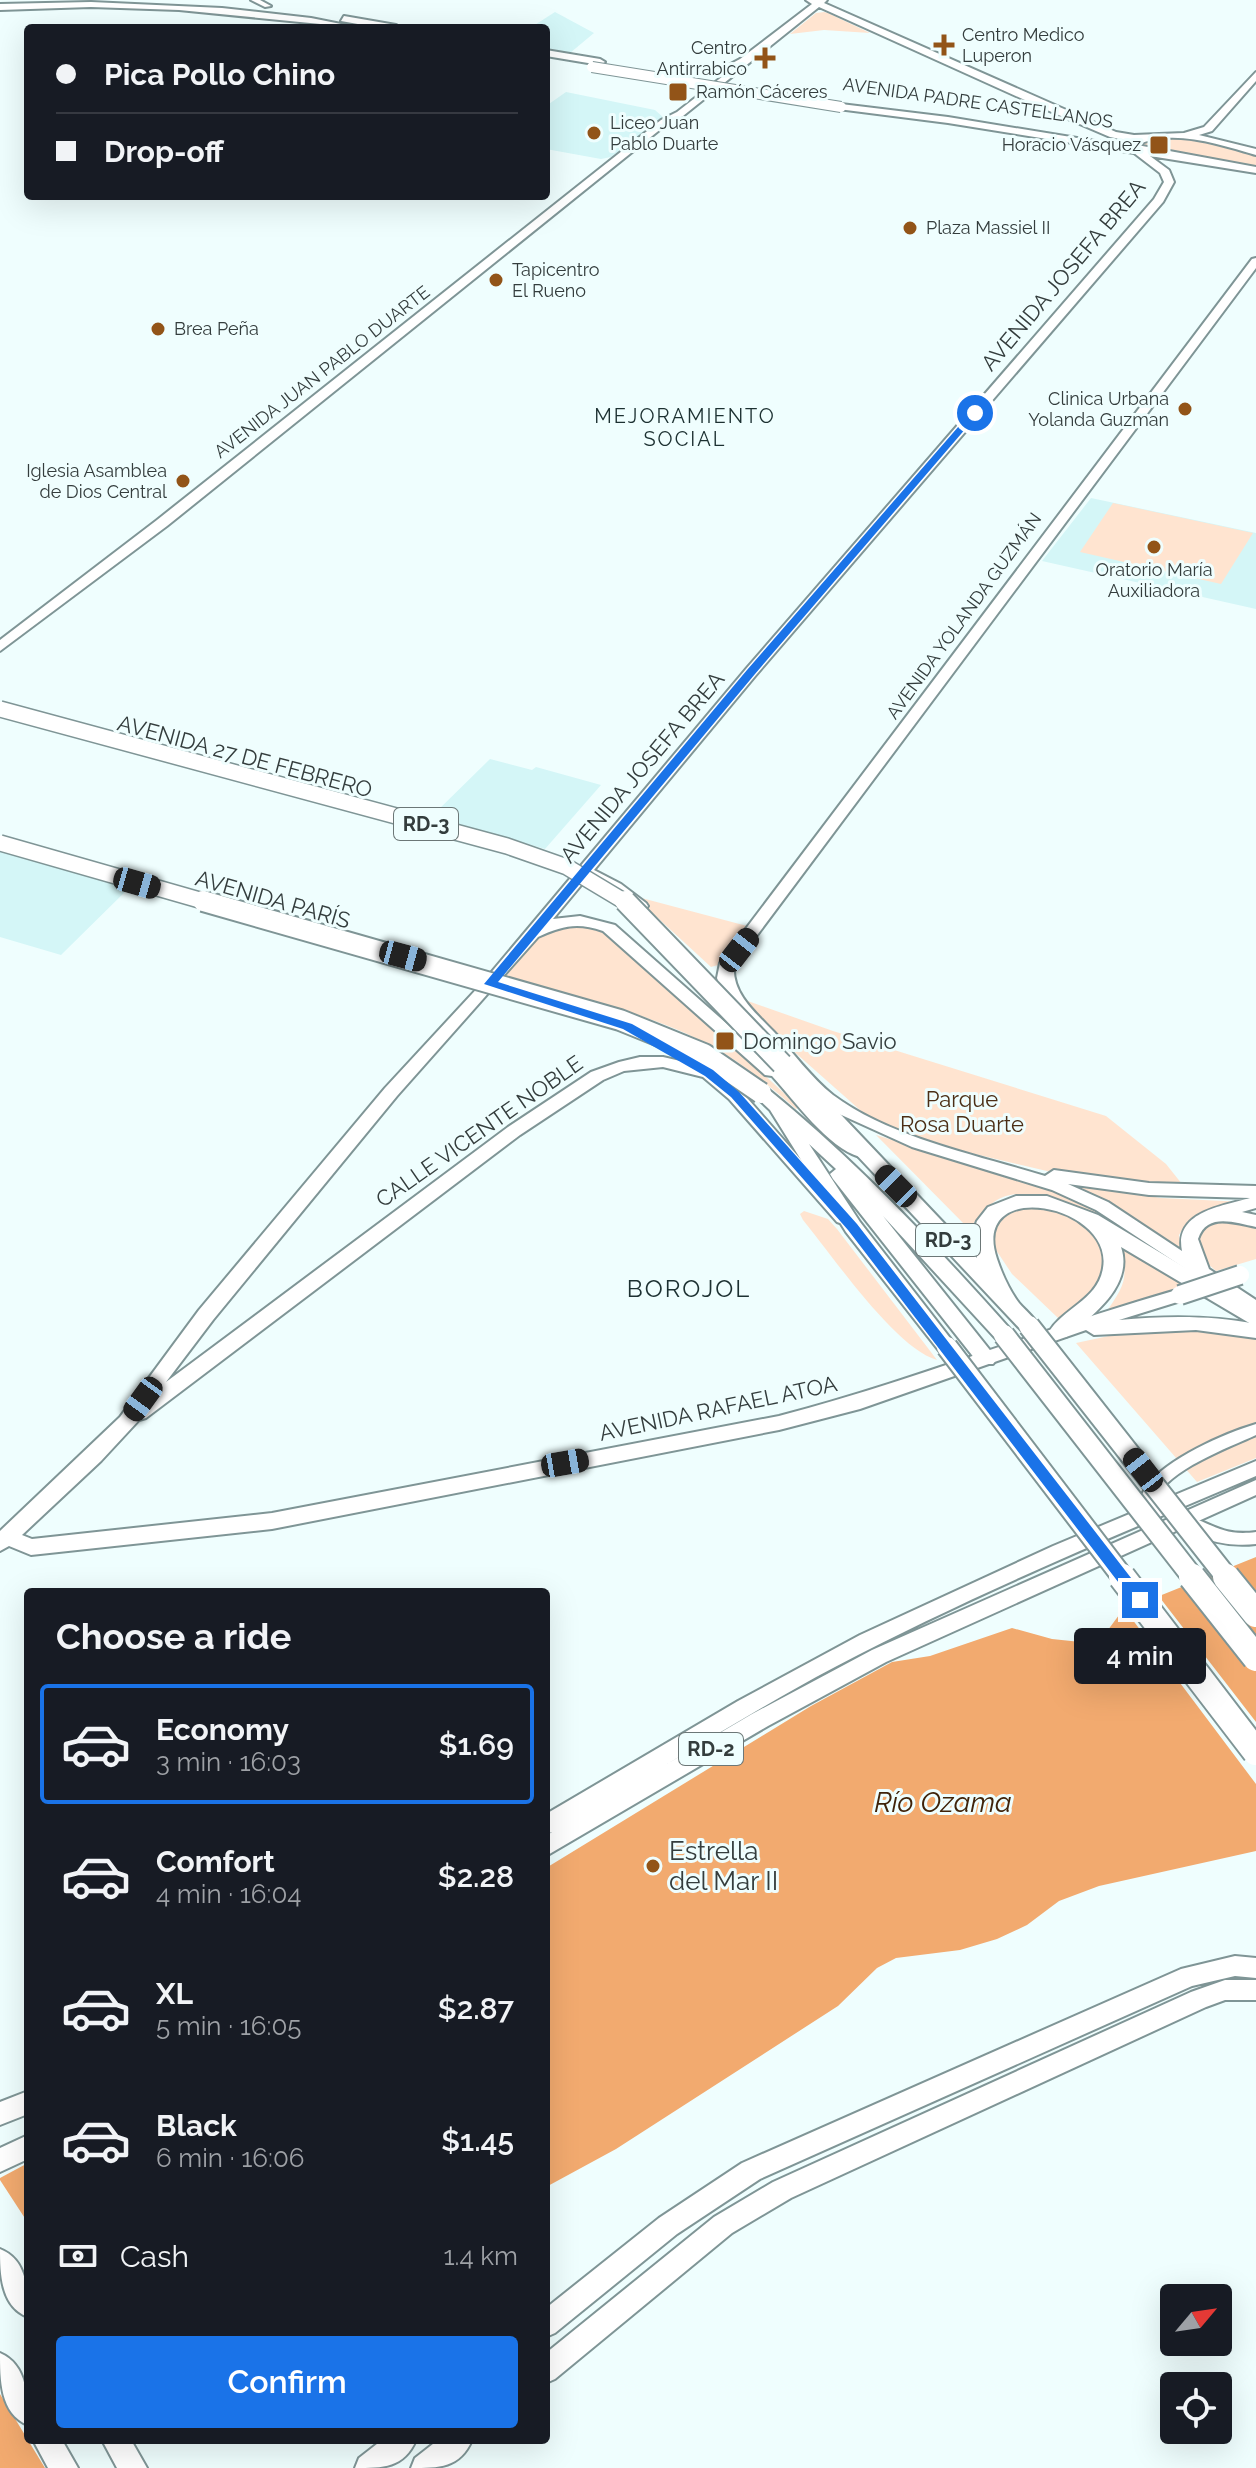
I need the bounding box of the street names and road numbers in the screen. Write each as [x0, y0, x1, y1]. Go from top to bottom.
street label: AVENIDA PADRE CASTELLANOS [842, 73, 1114, 132]
street label: AVENIDA JOSEFA BREA [975, 174, 1151, 376]
street label: AVENIDA JUAN PABLO DUARTE [210, 281, 434, 462]
street label: AVENIDA YOLANDA GUZMÁN [881, 508, 1046, 723]
street label: AVENIDA JOSEFA BREA [554, 666, 730, 868]
street label: AVENIDA 27 DE FEBRERO [115, 709, 375, 803]
road number: RD-3 [394, 808, 458, 840]
street label: AVENIDA PARÍS [193, 864, 353, 934]
street label: CALLE VICENTE NOBLE [371, 1050, 587, 1212]
road number: RD-3 [916, 1224, 980, 1256]
street label: AVENIDA RAFAEL ATOA [597, 1370, 839, 1446]
road number: RD-2 [679, 1733, 743, 1765]

